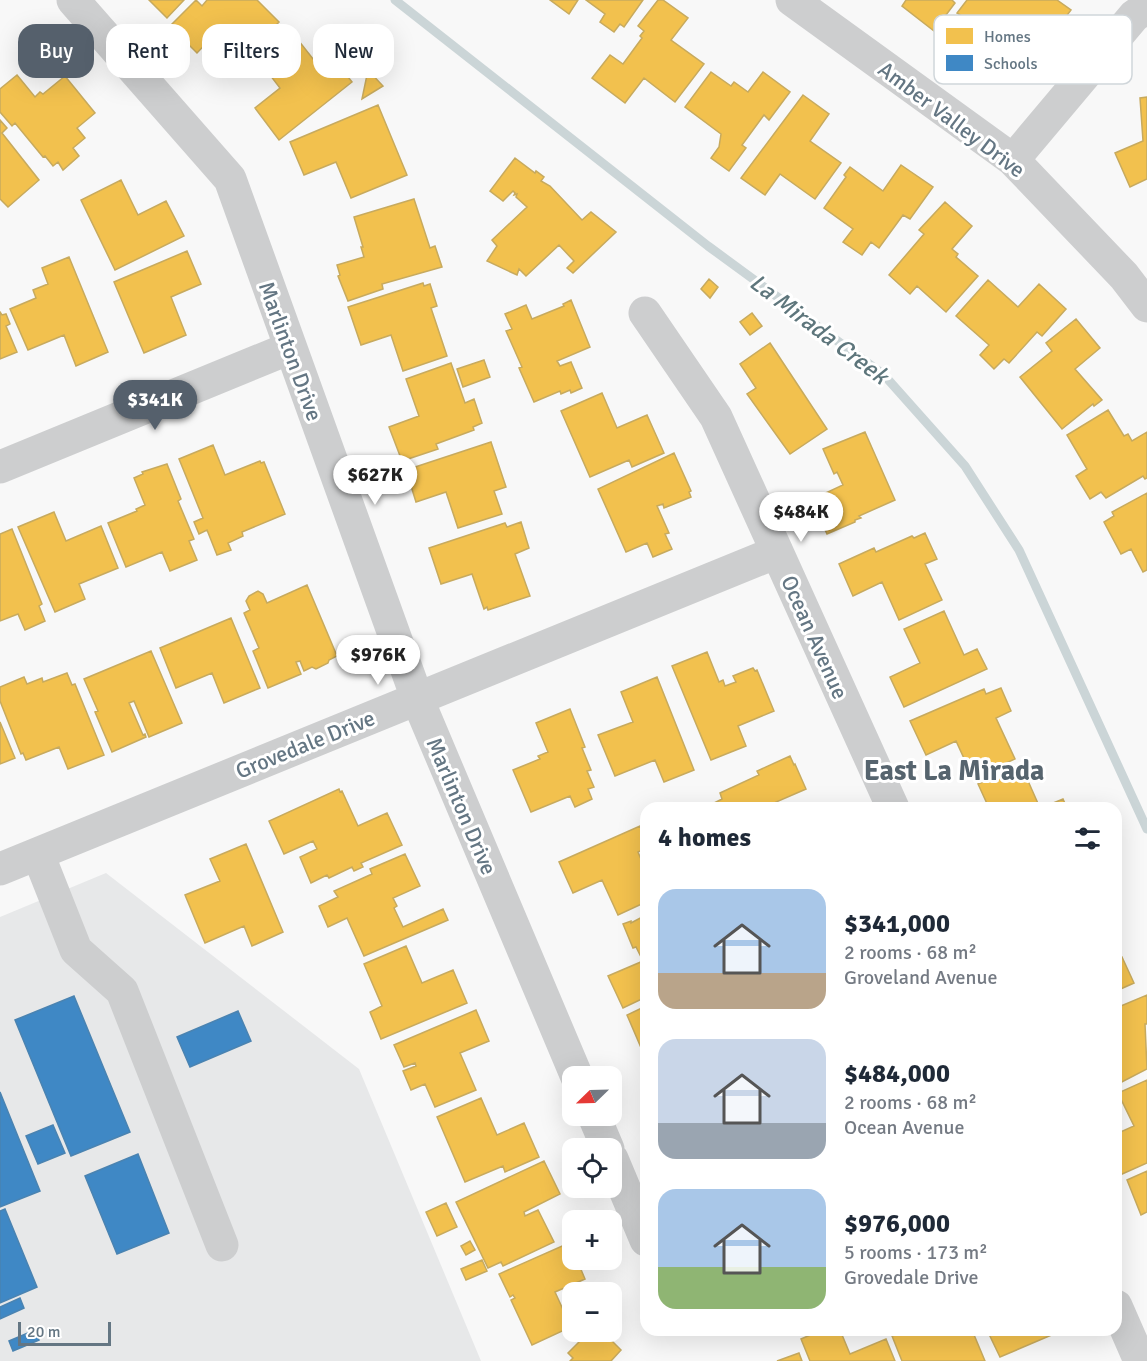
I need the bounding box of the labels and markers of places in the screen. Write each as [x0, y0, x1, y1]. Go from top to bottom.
pin: $341K [113, 380, 197, 431]
pin: $627K [333, 455, 417, 506]
pin: $484K [759, 492, 843, 543]
pin: $976K [336, 635, 420, 686]

